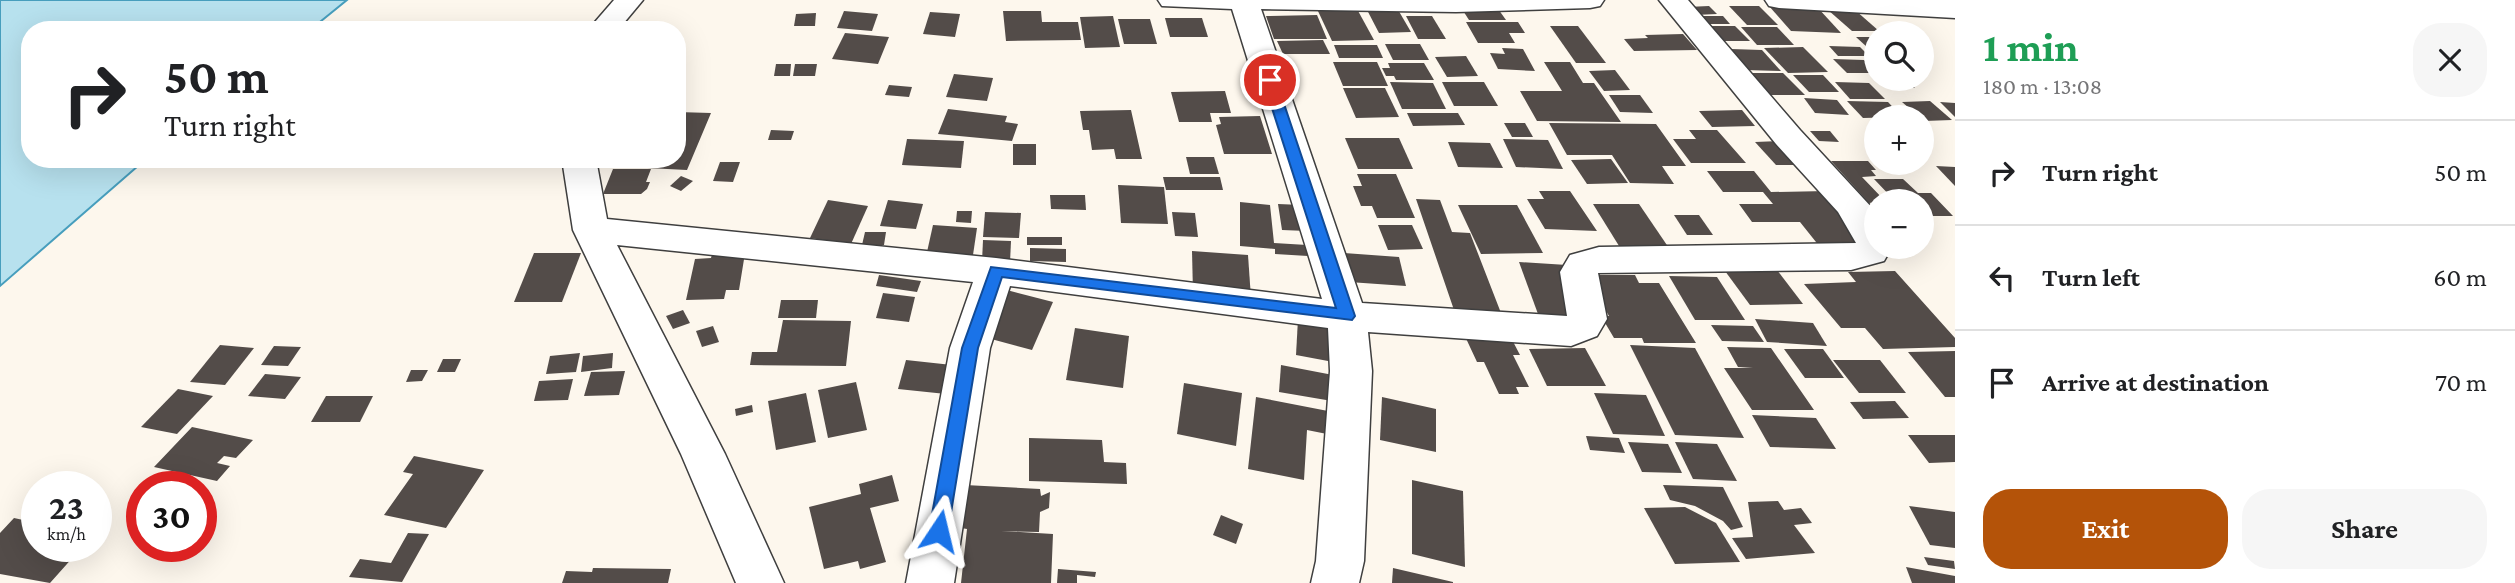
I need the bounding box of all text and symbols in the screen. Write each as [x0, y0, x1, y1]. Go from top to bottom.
map controls [1864, 21, 1934, 259]
button: search [1864, 21, 1934, 91]
text: 1 min [1983, 23, 2079, 70]
button: close [2413, 23, 2487, 97]
icon: right [49, 49, 140, 140]
text: 50 m [164, 49, 269, 104]
pin [1240, 50, 1300, 110]
icon: arrive [1251, 61, 1289, 99]
text: 180 m · 13:08 [1983, 73, 2102, 99]
button: + [1864, 105, 1934, 175]
text: Turn right [164, 107, 296, 143]
icon: right [1983, 154, 2021, 192]
text: Turn right [2042, 158, 2158, 187]
text: 50 m [2434, 158, 2487, 187]
button: − [1864, 189, 1934, 259]
icon: left [1983, 259, 2021, 297]
text: Turn left [2042, 263, 2140, 292]
text: 60 m [2433, 263, 2487, 292]
icon: arrive [1983, 364, 2021, 402]
text: Arrive at destination [2042, 368, 2269, 397]
text: 70 m [2435, 368, 2487, 397]
speed limit sign: 30 [126, 471, 217, 562]
text: 23 [49, 488, 84, 527]
button: Exit [1983, 489, 2228, 569]
button: Share [2242, 489, 2487, 569]
position arrow [902, 494, 976, 568]
text: km/h [47, 524, 86, 544]

